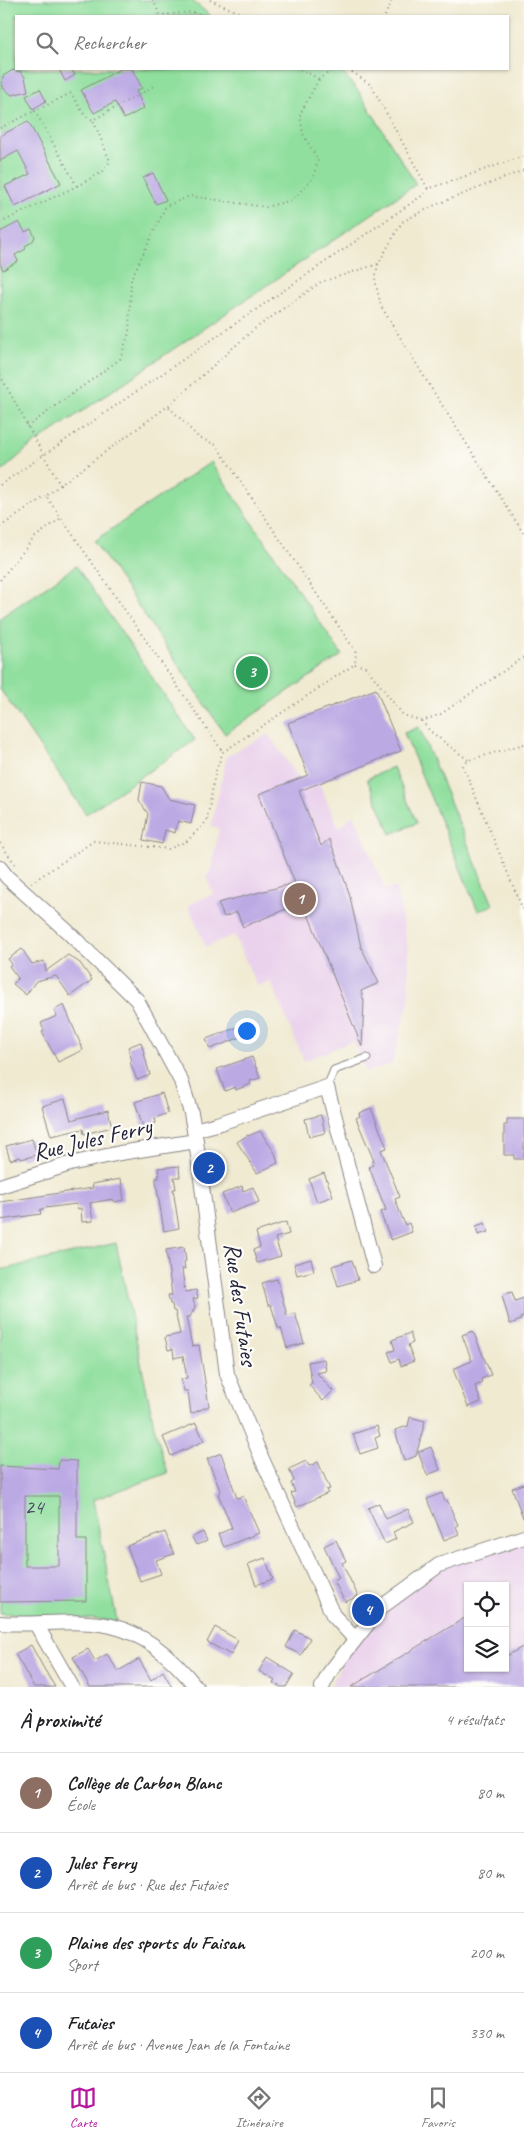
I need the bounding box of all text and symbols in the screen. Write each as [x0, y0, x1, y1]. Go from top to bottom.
search box [15, 15, 509, 70]
icon: search [33, 29, 61, 57]
text: Rechercher [73, 31, 146, 55]
pin: 3 [236, 653, 268, 691]
pin: 1 [284, 880, 316, 918]
your location [234, 1018, 260, 1044]
street label: Rue Jules Ferry [30, 1110, 156, 1167]
pin: 2 [193, 1149, 225, 1187]
street label: Rue des Futaies [218, 1241, 265, 1370]
house number: 24 [25, 1494, 46, 1520]
map controls [464, 1582, 509, 1672]
button: locate [464, 1582, 509, 1627]
pin: 4 [352, 1591, 384, 1629]
button: layers [464, 1627, 509, 1672]
text: À proximité [20, 1707, 100, 1733]
text: 4 résultats [445, 1710, 504, 1730]
text: Collège de Carbon Blanc [67, 1771, 222, 1795]
text: 1 [32, 1783, 40, 1803]
text: 80 m [477, 1783, 504, 1803]
text: École [67, 1795, 95, 1815]
text: Jules Ferry [67, 1851, 136, 1875]
text: 2 [32, 1863, 40, 1883]
text: 80 m [477, 1863, 504, 1883]
text: Arrêt de bus · Rue des Futaies [67, 1875, 228, 1895]
text: Plaine des sports du Faisan [67, 1931, 245, 1955]
text: 3 [32, 1943, 40, 1963]
text: 200 m [470, 1943, 504, 1963]
text: Sport [67, 1955, 98, 1975]
text: Futaies [67, 2011, 114, 2035]
text: 4 [32, 2023, 40, 2043]
text: 330 m [470, 2023, 504, 2043]
text: Arrêt de bus · Avenue Jean de la Fontaine [67, 2035, 289, 2055]
tab: Carte [69, 2084, 97, 2131]
tab: Itinéraire [235, 2084, 283, 2131]
tab: Favoris [421, 2084, 455, 2131]

